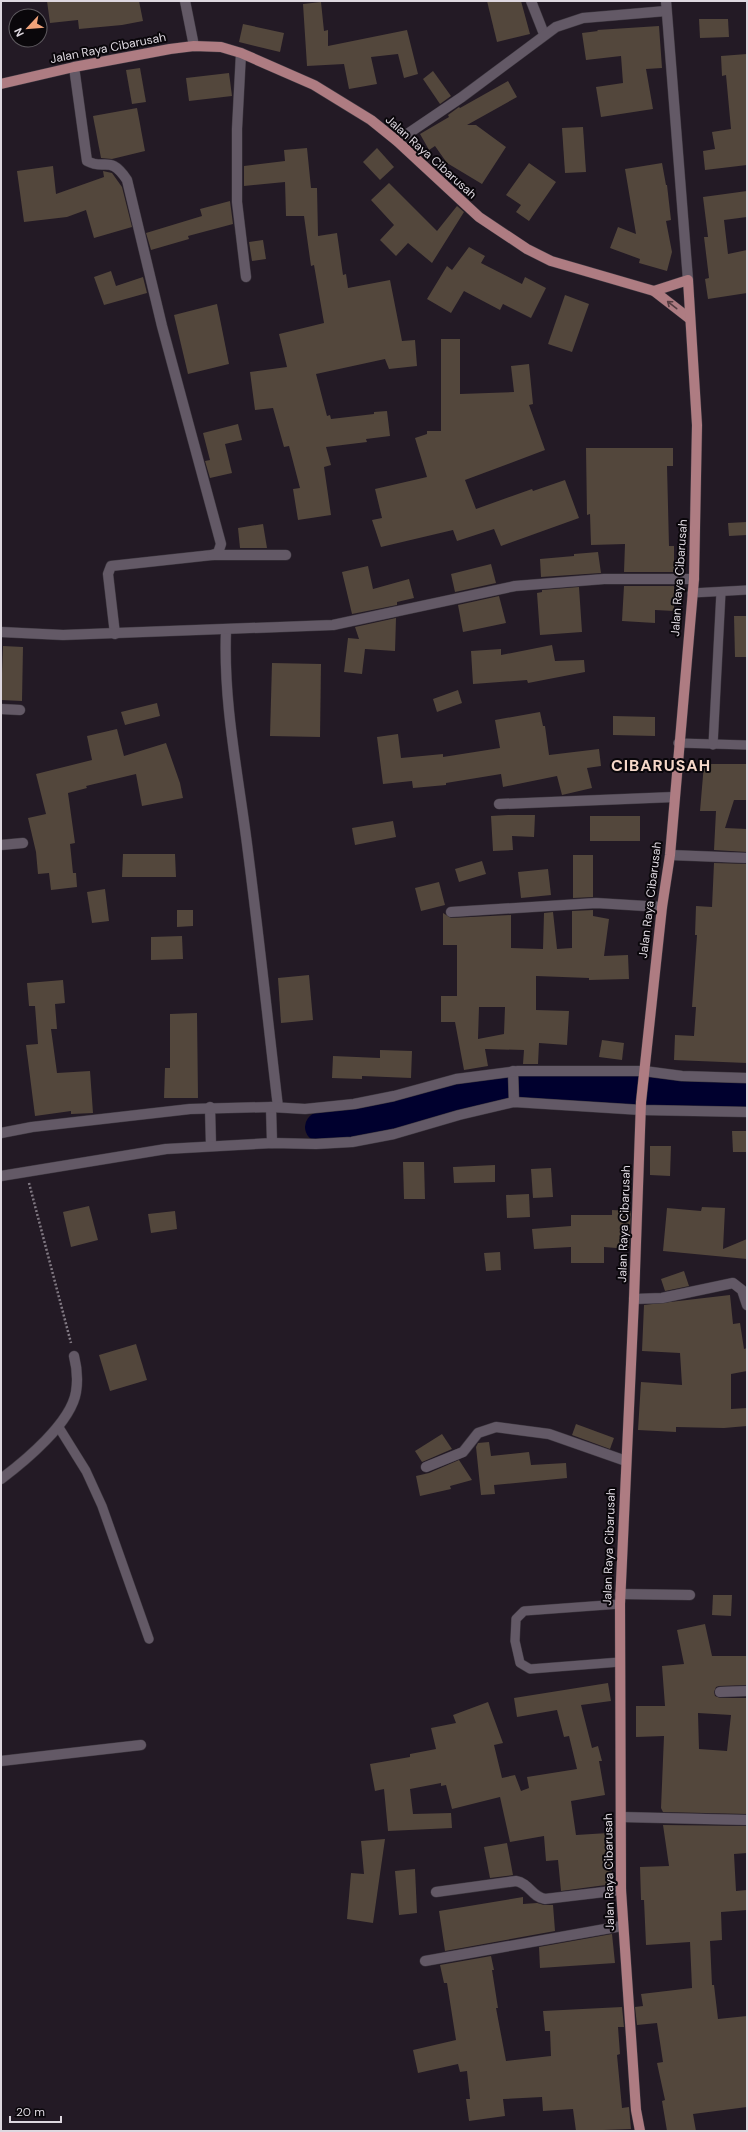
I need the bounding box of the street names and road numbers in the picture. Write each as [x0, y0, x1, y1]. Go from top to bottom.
street label: Jalan Raya Cibarusah [49, 29, 167, 67]
street label: Jalan Raya Cibarusah [382, 112, 480, 202]
street label: Jalan Raya Cibarusah [667, 519, 691, 637]
street label: Jalan Raya Cibarusah [635, 841, 665, 959]
street label: Jalan Raya Cibarusah [614, 1165, 634, 1283]
street label: Jalan Raya Cibarusah [599, 1488, 619, 1606]
street label: Jalan Raya Cibarusah [600, 1813, 618, 1931]

